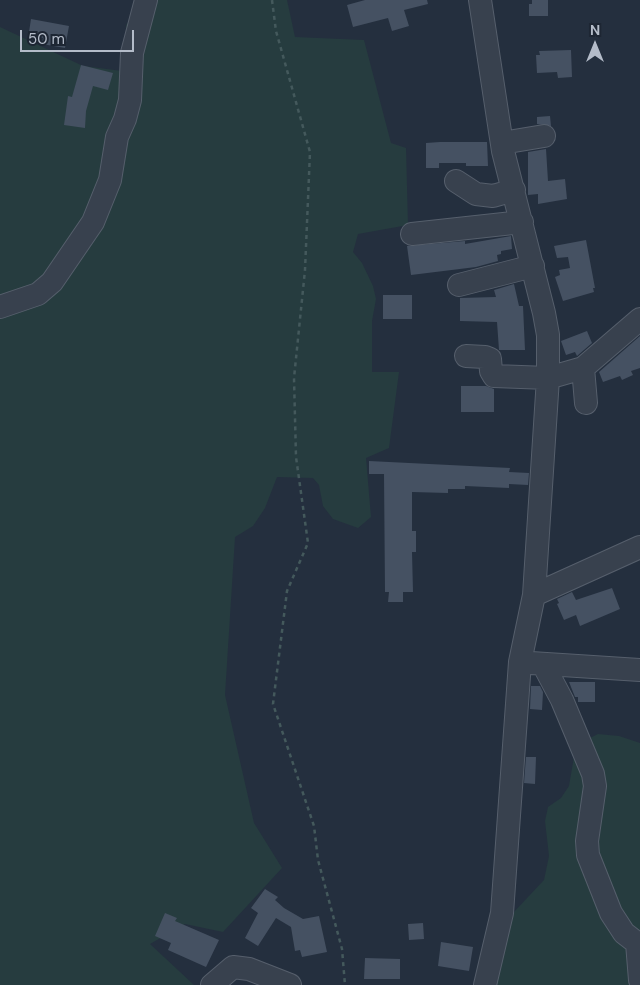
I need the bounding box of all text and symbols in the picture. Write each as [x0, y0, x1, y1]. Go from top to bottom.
scale bar [22, 20, 136, 52]
north arrow [570, 20, 620, 70]
text: N [590, 21, 600, 39]
text: 50 m [28, 29, 65, 49]

